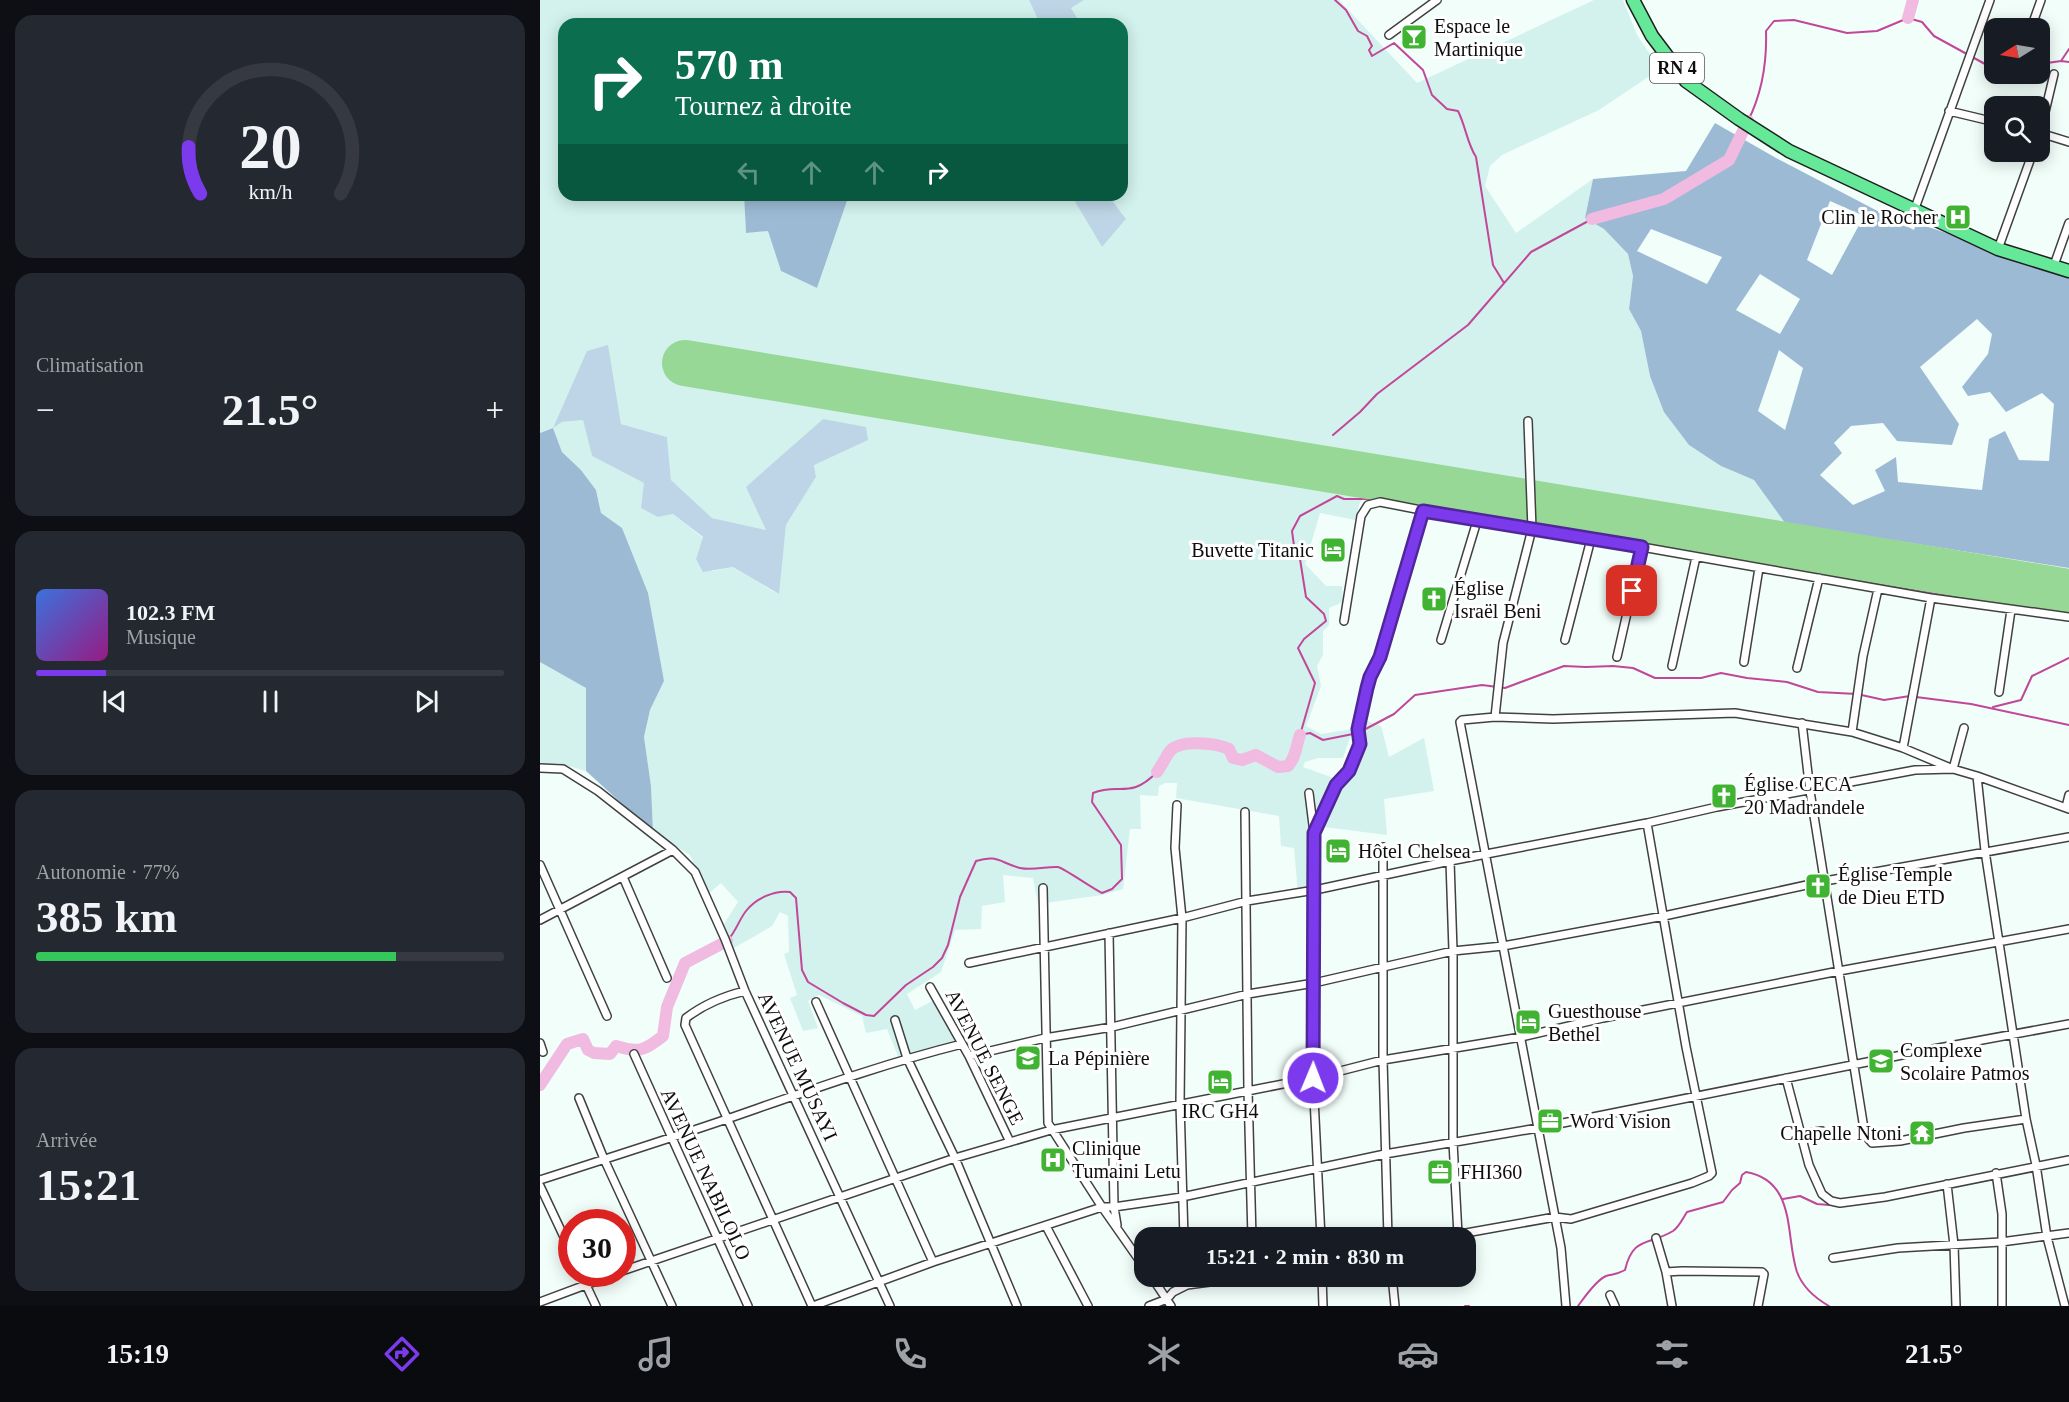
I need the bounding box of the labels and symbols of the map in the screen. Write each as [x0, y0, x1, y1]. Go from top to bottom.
place label: Espace le Martinique [1434, 15, 1523, 61]
north arrow [1984, 18, 2050, 84]
bar icon: Espace le Martinique [1399, 22, 1429, 52]
road number: RN 4 [1650, 53, 1704, 83]
hospital icon: Clin le Rocher [1943, 202, 1973, 232]
place label: Clin le Rocher [1821, 206, 1938, 228]
hotel icon: Buvette Titanic [1318, 535, 1348, 565]
place label: Buvette Titanic [1191, 539, 1314, 561]
pin [1606, 565, 1657, 616]
place label: Église Israël Beni [1454, 577, 1542, 622]
church icon: Église Israël Beni [1419, 584, 1449, 614]
place label: Église CECA 20 Madrandele [1744, 773, 1865, 818]
church icon: Église CECA 20 Madrandele [1709, 781, 1739, 811]
hotel icon: Hôtel Chelsea [1323, 836, 1353, 866]
place label: Hôtel Chelsea [1358, 840, 1471, 862]
place label: Église Temple de Dieu ETD [1838, 863, 1952, 908]
church icon: Église Temple de Dieu ETD [1803, 871, 1833, 901]
street label: AVENUE SENGE [941, 986, 1029, 1128]
street label: AVENUE MUSAYI [754, 988, 842, 1144]
place label: Guesthouse Bethel [1548, 1000, 1641, 1045]
hotel icon: Guesthouse Bethel [1513, 1007, 1543, 1037]
place label: Complexe Scolaire Patmos [1900, 1039, 2030, 1084]
school or university icon: La Pépinière [1013, 1043, 1043, 1073]
position arrow [1281, 1046, 1345, 1110]
school or university icon: Complexe Scolaire Patmos [1866, 1046, 1896, 1076]
place label: La Pépinière [1048, 1047, 1150, 1070]
hotel icon: IRC GH4 [1205, 1067, 1235, 1097]
street label: AVENUE NABILOLO [657, 1085, 755, 1263]
place label: IRC GH4 [1181, 1100, 1259, 1122]
office icon: Word Vision [1535, 1106, 1565, 1136]
place label: Word Vision [1570, 1110, 1671, 1132]
temple icon: Chapelle Ntoni [1907, 1118, 1937, 1148]
place label: Chapelle Ntoni [1780, 1122, 1902, 1145]
place label: Clinique Tumaini Letu [1072, 1137, 1181, 1182]
hospital icon: Clinique Tumaini Letu [1038, 1145, 1068, 1175]
office icon: FHI360 [1425, 1157, 1455, 1187]
place label: FHI360 [1460, 1161, 1522, 1183]
speed limit sign: 30 [558, 1209, 636, 1287]

